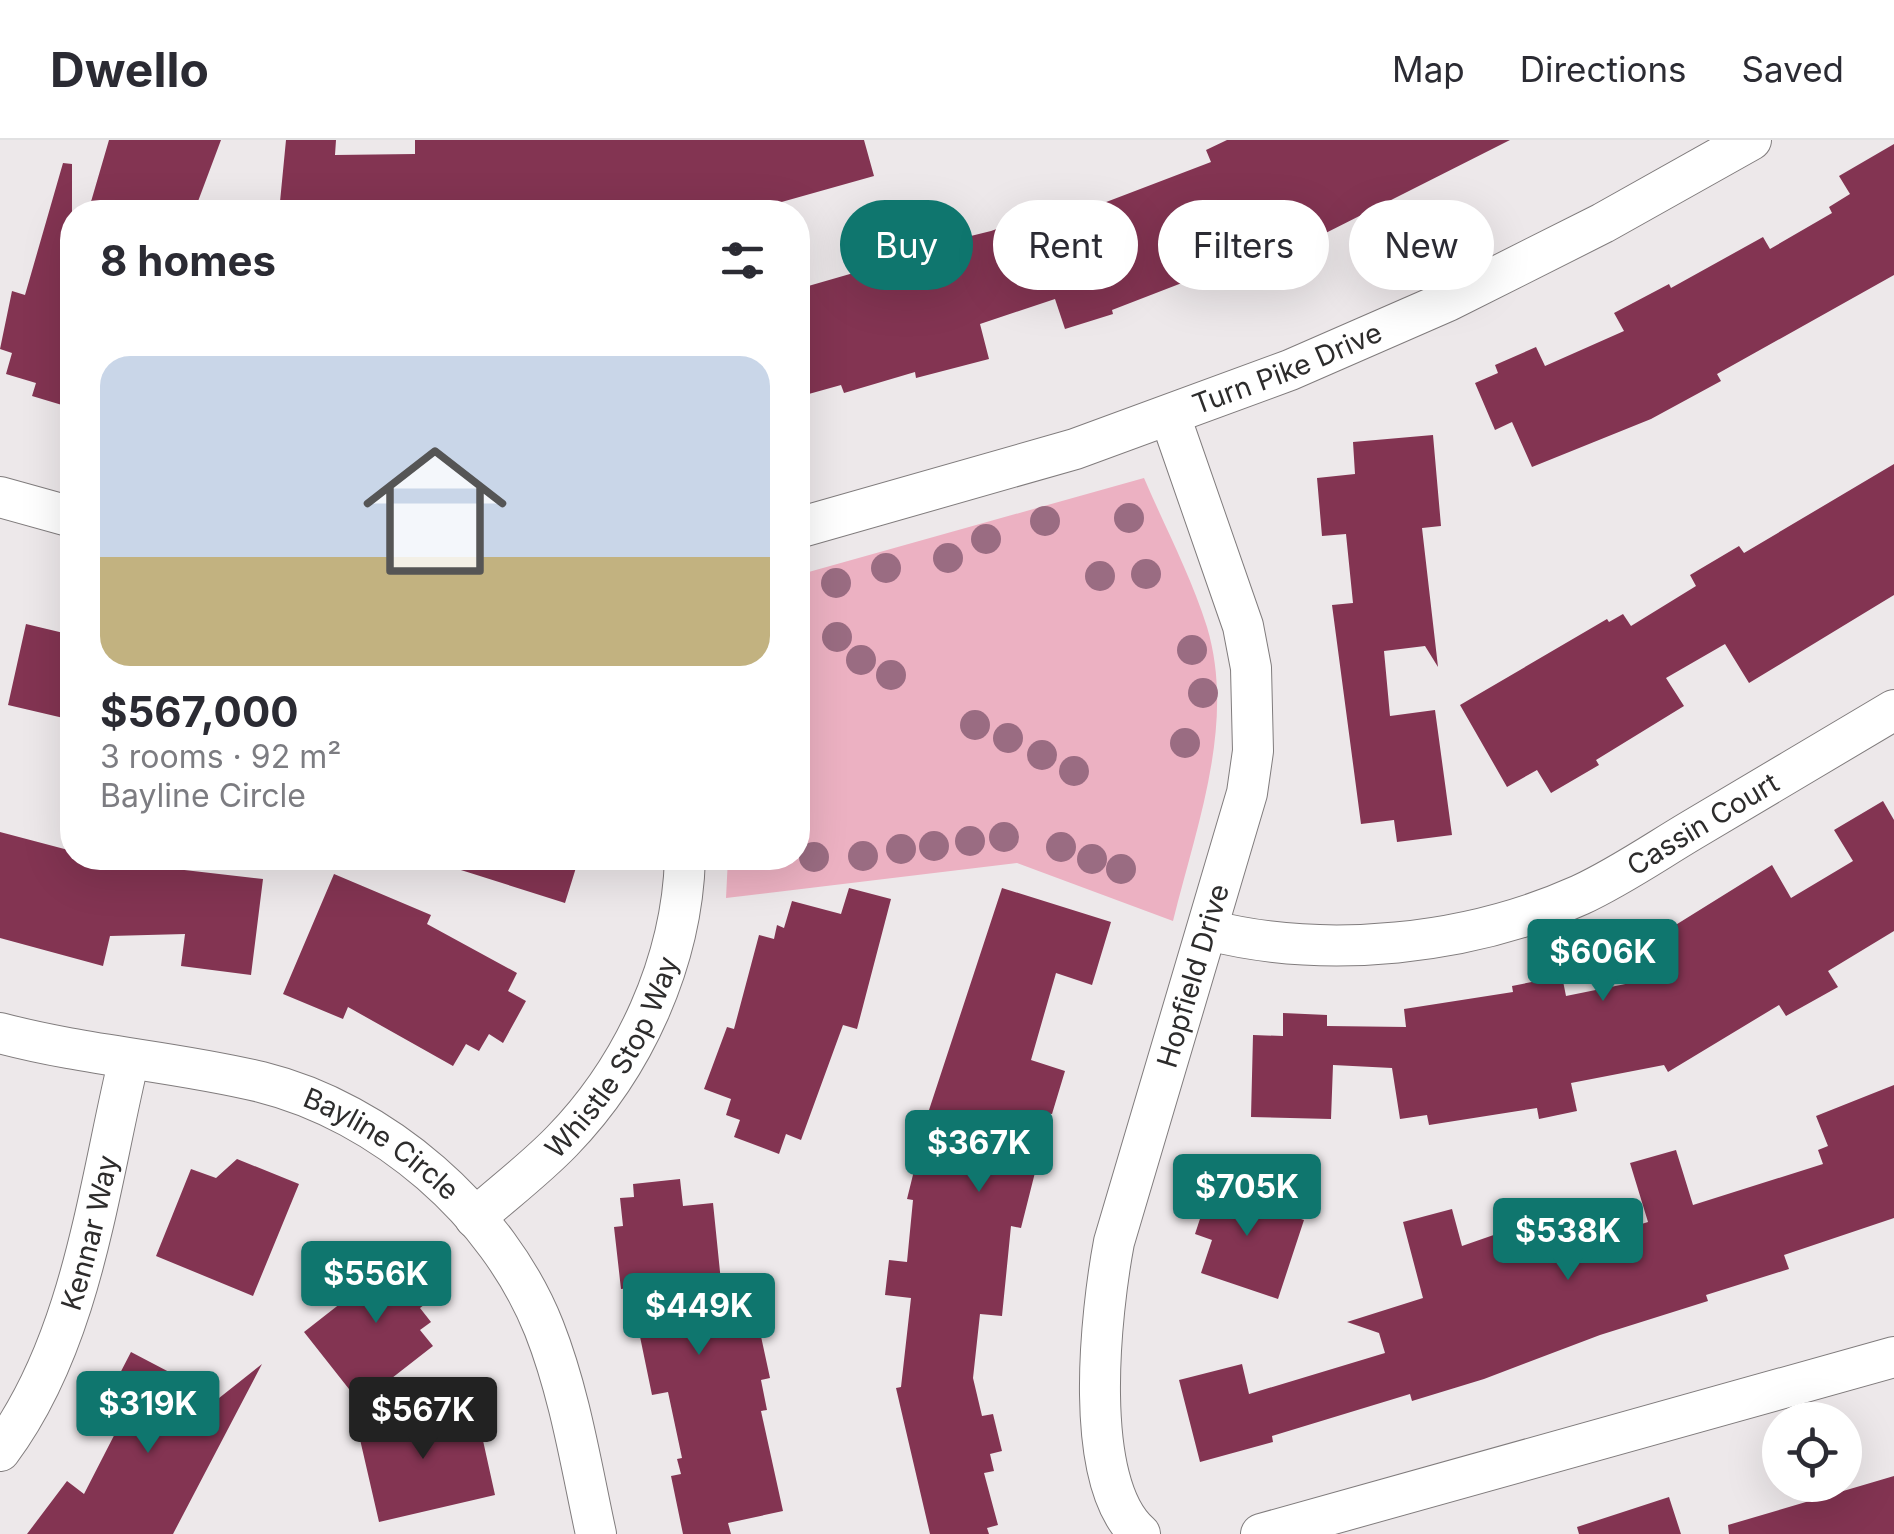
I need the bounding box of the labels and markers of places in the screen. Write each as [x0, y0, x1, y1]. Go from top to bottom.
pin: $606K [1533, 919, 1673, 1004]
pin: $367K [909, 1110, 1049, 1195]
pin: $705K [1177, 1154, 1317, 1239]
pin: $538K [1498, 1198, 1638, 1283]
pin: $556K [306, 1241, 446, 1326]
pin: $449K [629, 1273, 769, 1358]
pin: $319K [78, 1371, 218, 1456]
pin: $567K [353, 1377, 493, 1462]

